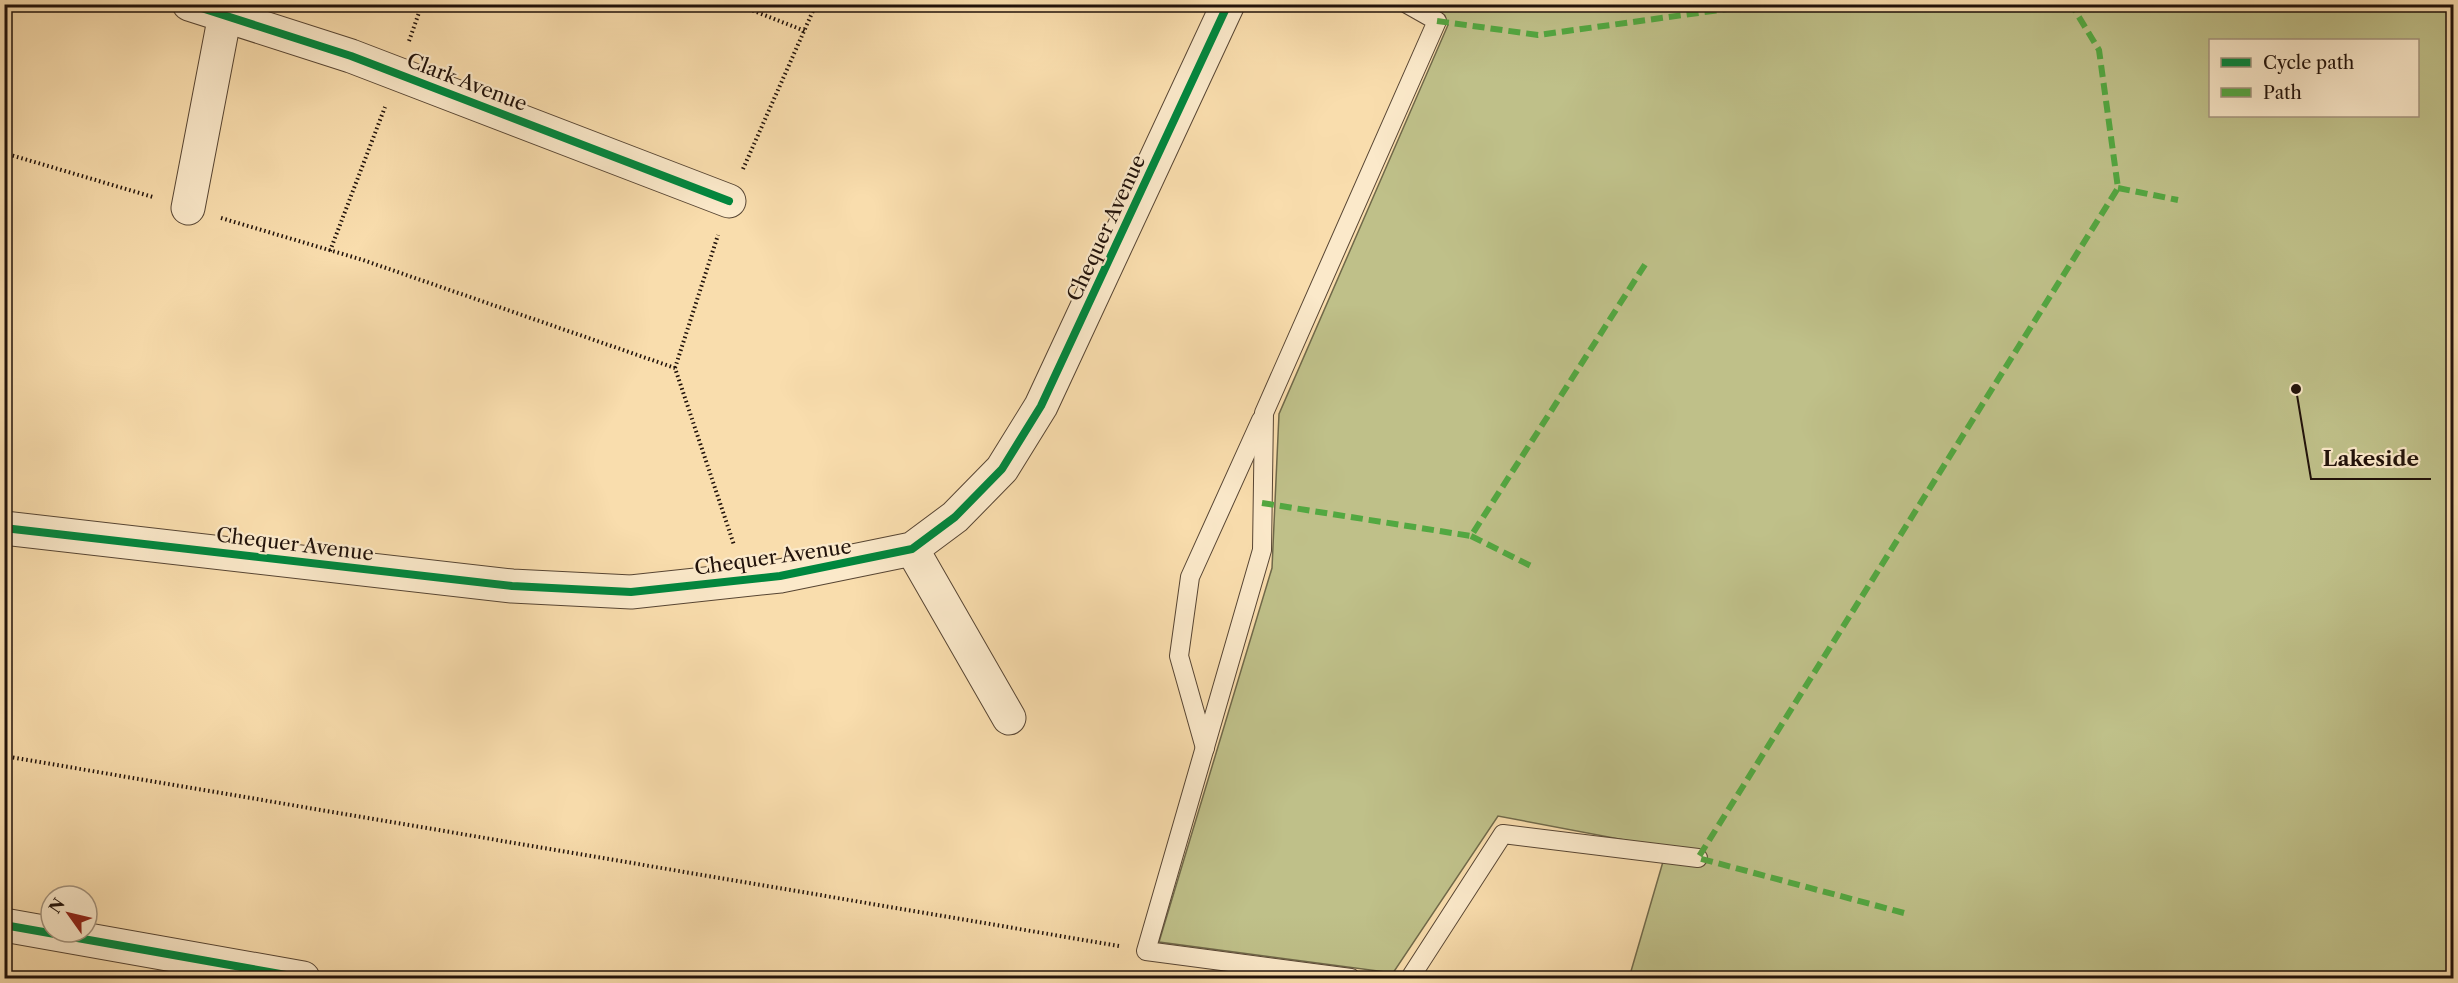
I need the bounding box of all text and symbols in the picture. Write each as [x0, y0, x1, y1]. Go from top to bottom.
legend [2209, 39, 2419, 117]
street label: Clark Avenue [403, 48, 531, 116]
text: Cycle path [2263, 52, 2354, 74]
text: Path [2263, 82, 2302, 104]
street label: Chequer Avenue [1062, 151, 1150, 305]
callout: Lakeside [2311, 440, 2431, 479]
text: Lakeside [2323, 446, 2419, 471]
street label: Chequer Avenue [215, 522, 375, 566]
street label: Chequer Avenue [693, 534, 853, 580]
north arrow [39, 884, 99, 944]
text: N [44, 894, 69, 917]

